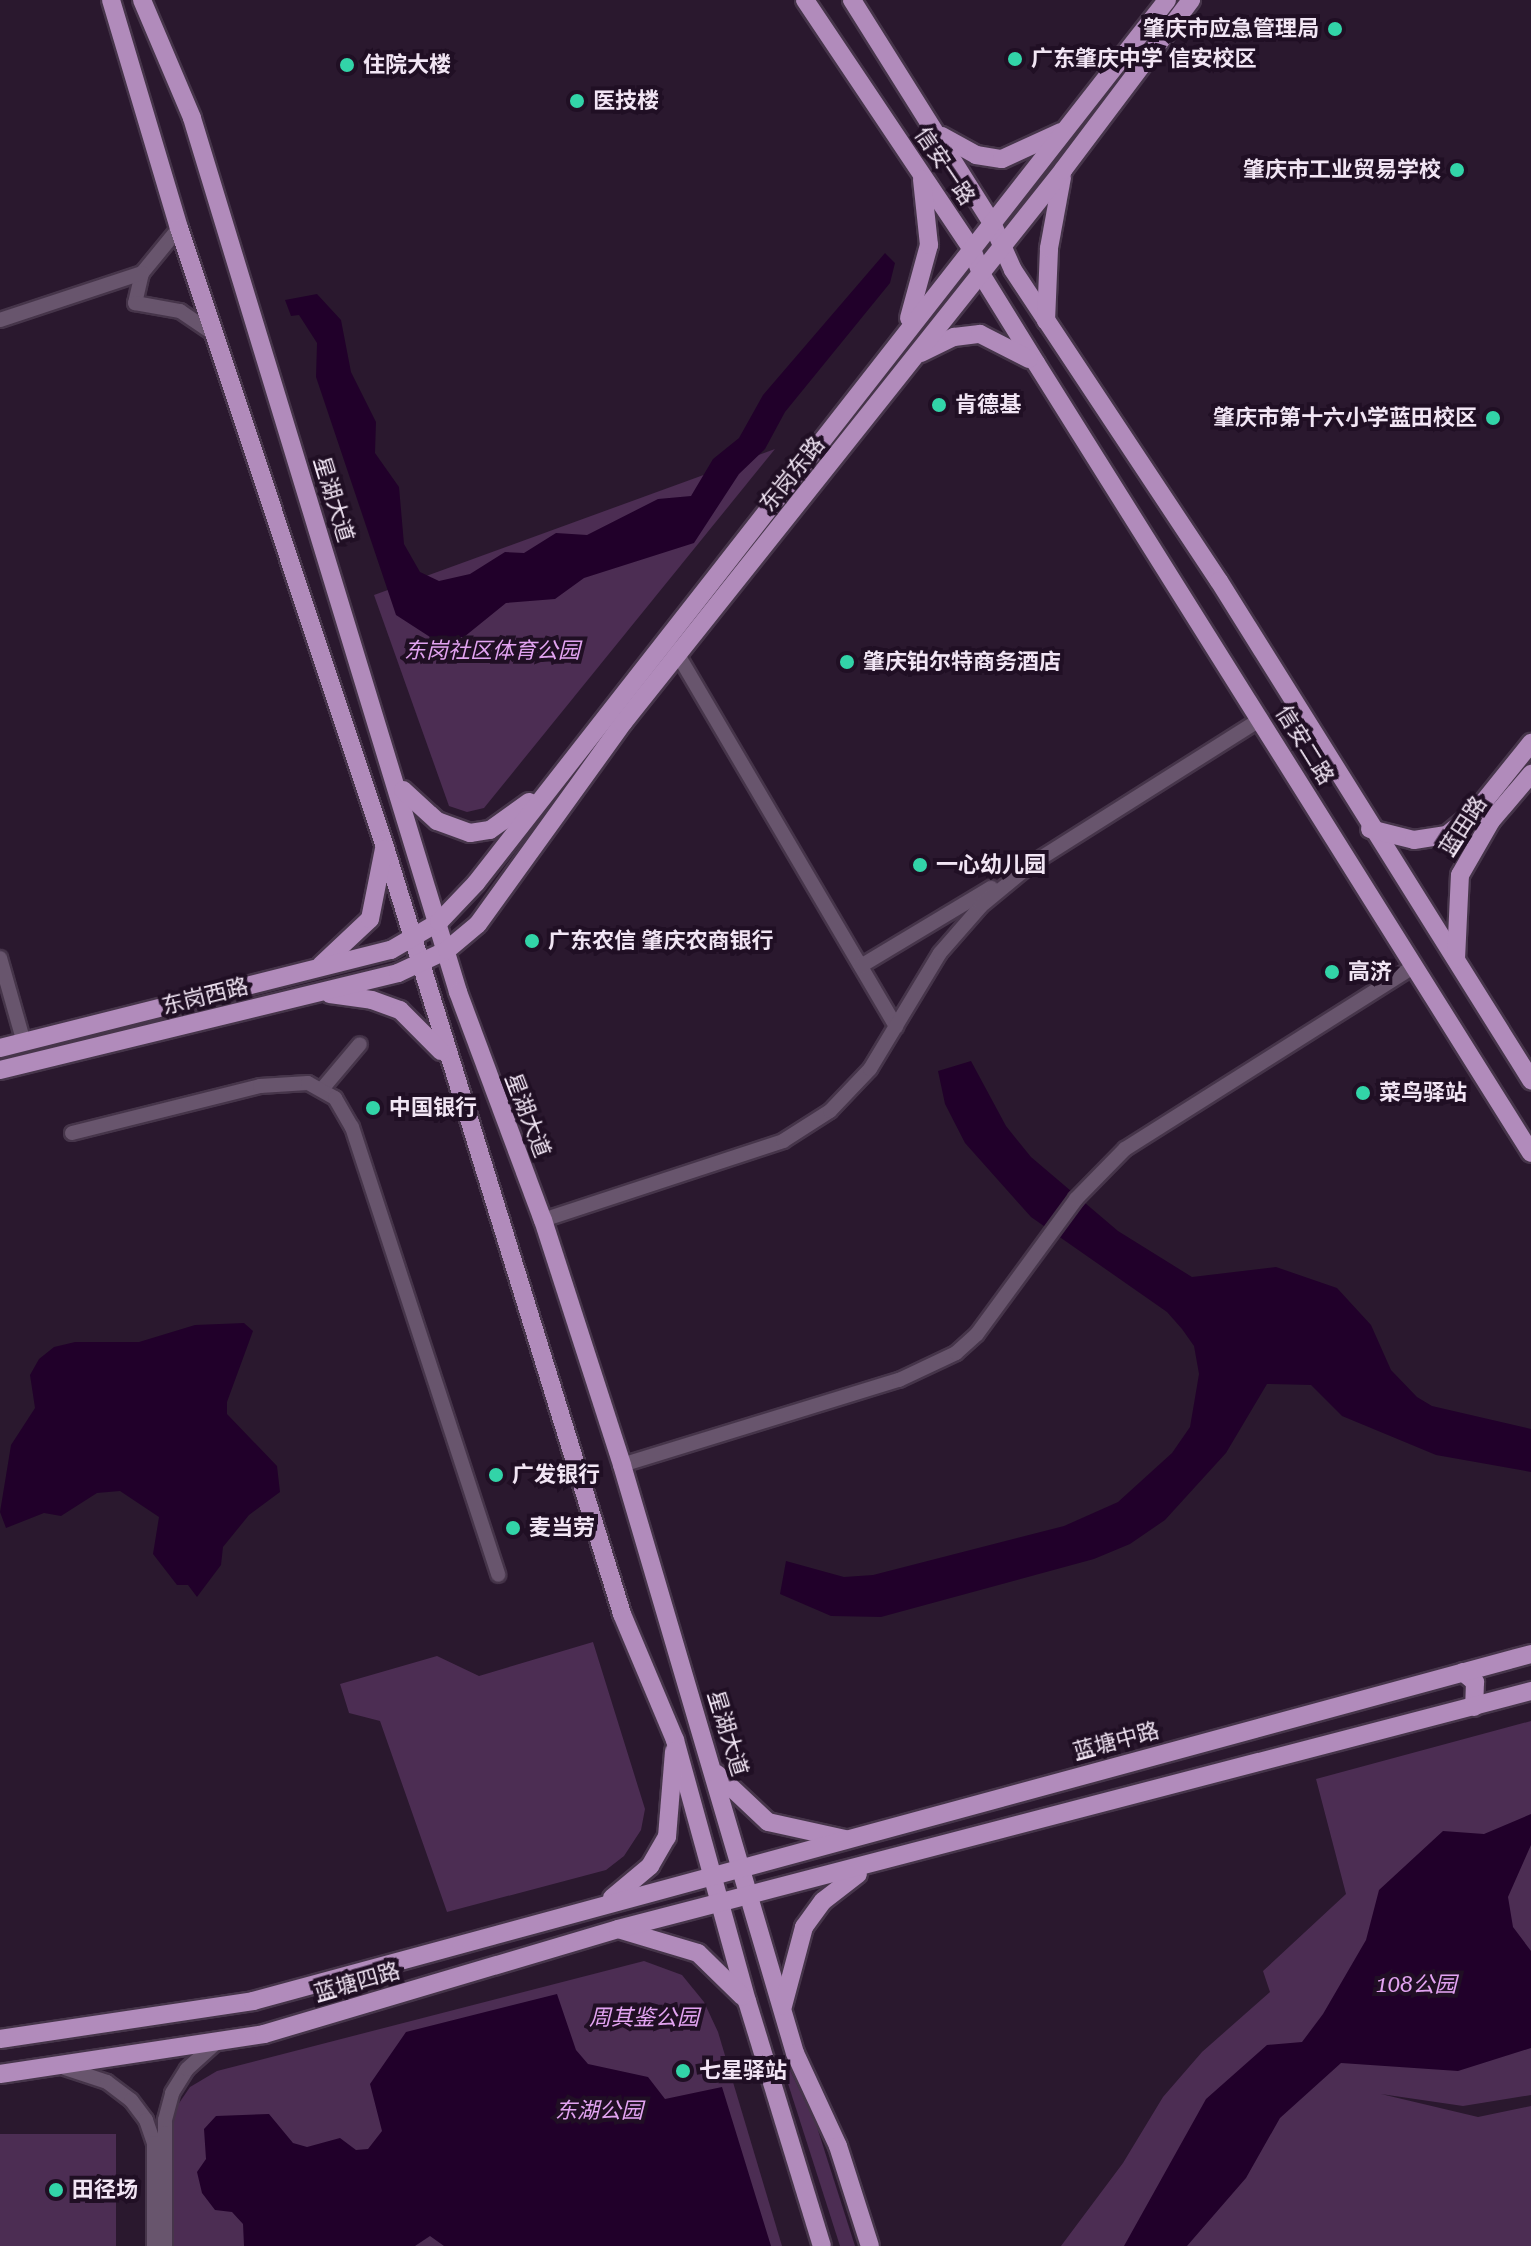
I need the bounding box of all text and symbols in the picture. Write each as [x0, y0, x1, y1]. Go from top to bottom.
place label: 肇庆市应急管理局 [1143, 16, 1319, 42]
marker: 肇庆市应急管理局 [1326, 20, 1344, 38]
place label: 广东肇庆中学 信安校区 [1031, 46, 1257, 72]
marker: 广东肇庆中学 信安校区 [1006, 50, 1024, 68]
place label: 住院大楼 [363, 52, 451, 78]
marker: 住院大楼 [338, 56, 356, 74]
place label: 医技楼 [593, 88, 659, 114]
marker: 医技楼 [568, 92, 586, 110]
street label: 信安一路 [909, 122, 981, 210]
place label: 肇庆市工业贸易学校 [1243, 157, 1441, 183]
marker: 肇庆市工业贸易学校 [1448, 161, 1466, 179]
place label: 肯德基 [955, 392, 1021, 418]
marker: 肯德基 [930, 396, 948, 414]
place label: 肇庆市第十六小学蓝田校区 [1213, 405, 1477, 431]
marker: 肇庆市第十六小学蓝田校区 [1484, 409, 1502, 427]
street label: 东岗东路 [754, 431, 830, 517]
street label: 星湖大道 [309, 453, 359, 545]
park label: 东岗社区体育公园 [404, 638, 580, 664]
place label: 肇庆铂尔特商务酒店 [863, 649, 1061, 675]
marker: 肇庆铂尔特商务酒店 [838, 653, 856, 671]
street label: 信安二路 [1270, 701, 1340, 789]
street label: 蓝田路 [1434, 791, 1492, 861]
place label: 一心幼儿园 [936, 852, 1046, 878]
marker: 一心幼儿园 [911, 856, 929, 874]
place label: 广东农信 肇庆农商银行 [548, 928, 774, 954]
marker: 广东农信 肇庆农商银行 [523, 932, 541, 950]
place label: 高济 [1348, 959, 1392, 985]
marker: 高济 [1323, 963, 1341, 981]
street label: 东岗西路 [159, 973, 251, 1019]
street label: 星湖大道 [500, 1069, 556, 1161]
place label: 菜鸟驿站 [1379, 1080, 1467, 1106]
marker: 菜鸟驿站 [1354, 1084, 1372, 1102]
place label: 中国银行 [389, 1095, 477, 1121]
marker: 中国银行 [364, 1099, 382, 1117]
place label: 广发银行 [512, 1462, 600, 1488]
marker: 广发银行 [487, 1466, 505, 1484]
place label: 麦当劳 [529, 1515, 595, 1541]
marker: 麦当劳 [504, 1519, 522, 1537]
street label: 星湖大道 [703, 1687, 753, 1779]
street label: 蓝塘中路 [1070, 1717, 1162, 1765]
street label: 蓝塘四路 [311, 1957, 403, 2007]
park label: 108公园 [1376, 1972, 1456, 1998]
park label: 周其鉴公园 [589, 2005, 699, 2031]
place label: 七星驿站 [699, 2058, 787, 2084]
marker: 七星驿站 [674, 2062, 692, 2080]
park label: 东湖公园 [555, 2098, 643, 2124]
place label: 田径场 [72, 2177, 138, 2203]
marker: 田径场 [47, 2181, 65, 2199]

